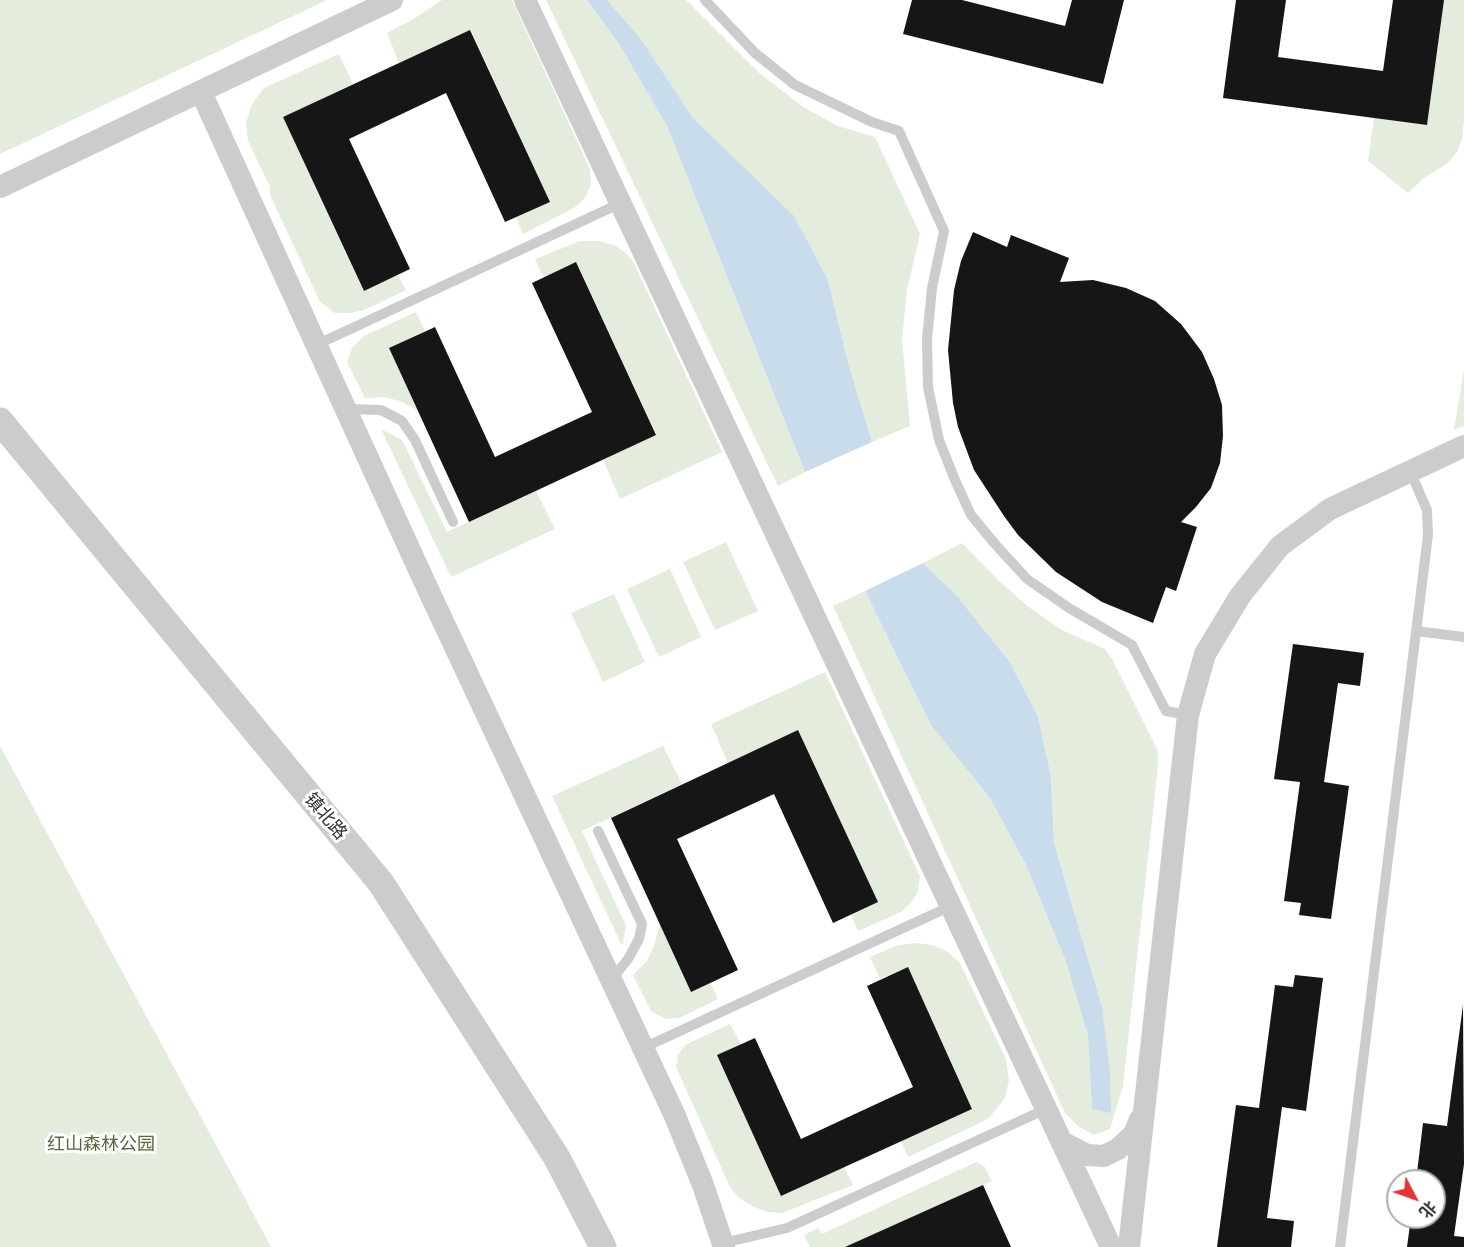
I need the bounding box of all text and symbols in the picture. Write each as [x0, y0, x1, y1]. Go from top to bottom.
street label: 镇北路 [300, 788, 352, 844]
park label: 红山森林公园 [47, 1133, 155, 1155]
north arrow [1386, 1169, 1446, 1229]
text: 北 [1416, 1198, 1441, 1222]

